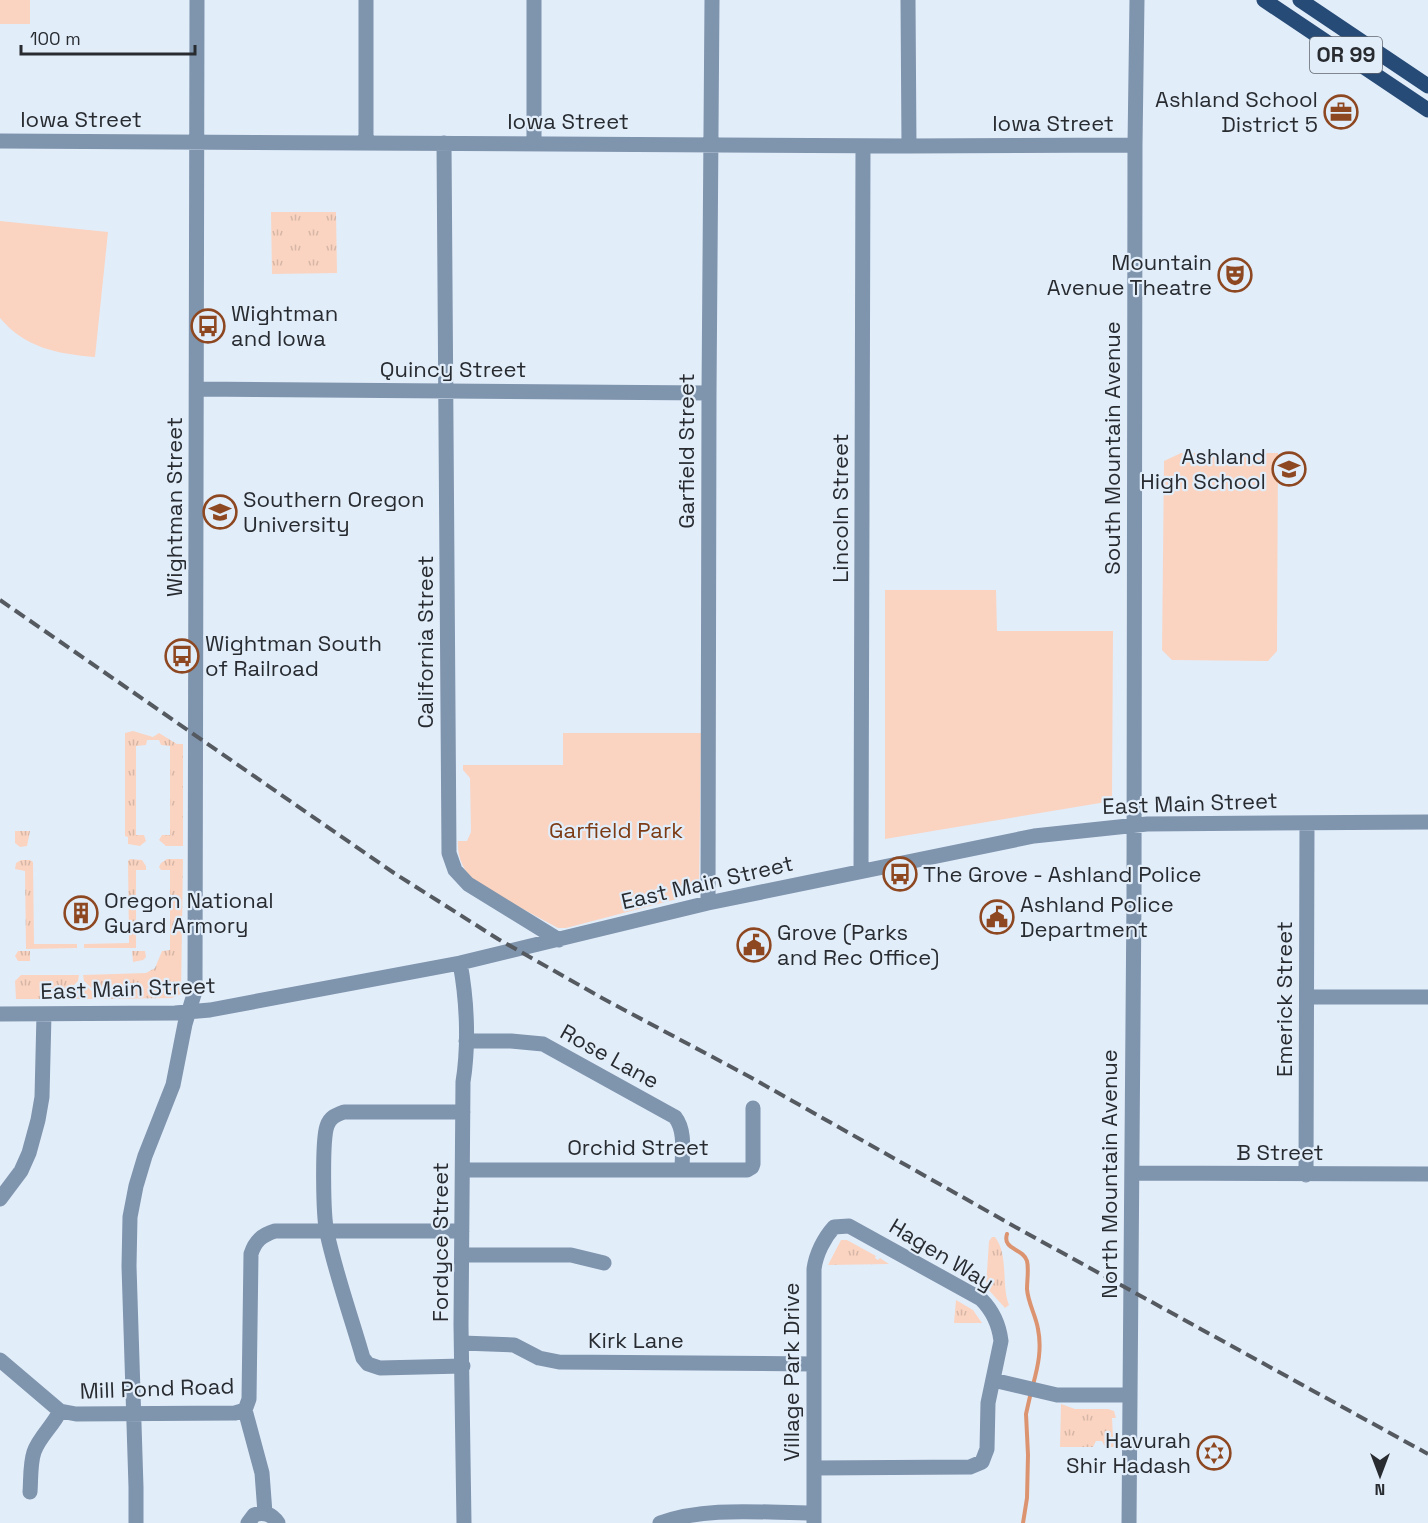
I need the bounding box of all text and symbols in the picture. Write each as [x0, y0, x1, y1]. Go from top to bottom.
scale bar [21, 18, 195, 56]
text: 100 m [30, 27, 81, 50]
road number: OR 99 [1310, 37, 1382, 73]
place label: Ashland School District 5 [1155, 85, 1318, 138]
office icon: Ashland School District 5 [1323, 94, 1359, 130]
street label: Iowa Street [20, 105, 142, 133]
street label: Iowa Street [507, 107, 629, 135]
street label: Iowa Street [992, 109, 1114, 137]
place label: Mountain Avenue Theatre [1047, 248, 1212, 301]
theatre icon: Mountain Avenue Theatre [1217, 257, 1253, 293]
place label: Wightman and Iowa [231, 299, 338, 352]
bus stop icon: Wightman and Iowa [190, 308, 226, 344]
street label: South Mountain Avenue [1098, 321, 1126, 575]
street label: Quincy Street [380, 355, 526, 383]
street label: Garfield Street [672, 373, 700, 529]
street label: Wightman Street [160, 417, 188, 597]
street label: Lincoln Street [826, 433, 854, 583]
place label: Ashland High School [1140, 442, 1266, 495]
school or university icon: Ashland High School [1271, 451, 1307, 487]
place label: Southern Oregon University [243, 485, 424, 538]
school or university icon: Southern Oregon University [202, 494, 238, 530]
street label: California Street [411, 555, 439, 729]
place label: Wightman South of Railroad [205, 629, 382, 682]
bus stop icon: Wightman South of Railroad [164, 638, 200, 674]
street label: East Main Street [1102, 786, 1278, 820]
park label: Garfield Park [549, 816, 683, 844]
street label: East Main Street [618, 849, 796, 915]
bus stop icon: The Grove - Ashland Police [882, 856, 918, 892]
place label: The Grove - Ashland Police [923, 860, 1202, 888]
place label: Oregon National Guard Armory [104, 886, 274, 939]
place label: Ashland Police Department [1020, 890, 1174, 943]
building icon: Oregon National Guard Armory [63, 895, 99, 931]
public building icon: Ashland Police Department [979, 899, 1015, 935]
place label: Grove (Parks and Rec Office) [777, 918, 939, 971]
street label: Emerick Street [1270, 921, 1298, 1077]
public building icon: Grove (Parks and Rec Office) [736, 927, 772, 963]
street label: East Main Street [40, 971, 216, 1005]
street label: Rose Lane [556, 1017, 664, 1095]
street label: North Mountain Avenue [1095, 1049, 1123, 1299]
street label: Orchid Street [567, 1133, 709, 1161]
street label: B Street [1236, 1138, 1324, 1166]
street label: Fordyce Street [426, 1162, 454, 1322]
street label: Hagen Way [884, 1212, 1000, 1296]
street label: Village Park Drive [777, 1282, 805, 1462]
street label: Kirk Lane [588, 1326, 684, 1354]
street label: Mill Pond Road [79, 1371, 235, 1405]
place label: Havurah Shir Hadash [1066, 1426, 1191, 1479]
synagogue icon: Havurah Shir Hadash [1196, 1435, 1232, 1471]
north arrow [1350, 1445, 1410, 1505]
text: N [1375, 1479, 1385, 1500]

